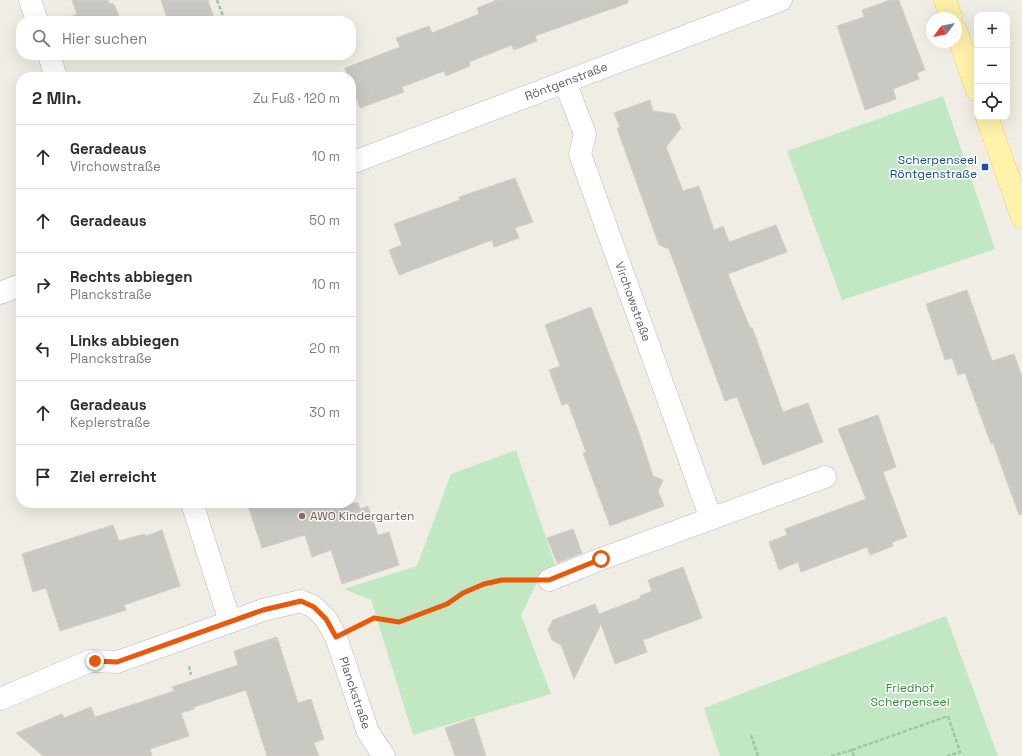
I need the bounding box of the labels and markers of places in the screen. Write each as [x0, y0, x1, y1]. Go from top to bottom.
place label: Scherpenseel Röntgenstraße [890, 152, 977, 182]
marker: Scherpenseel Röntgenstraße [980, 162, 990, 172]
place label: AWO Kindergarten [310, 508, 414, 524]
marker: AWO Kindergarten [297, 511, 307, 521]

